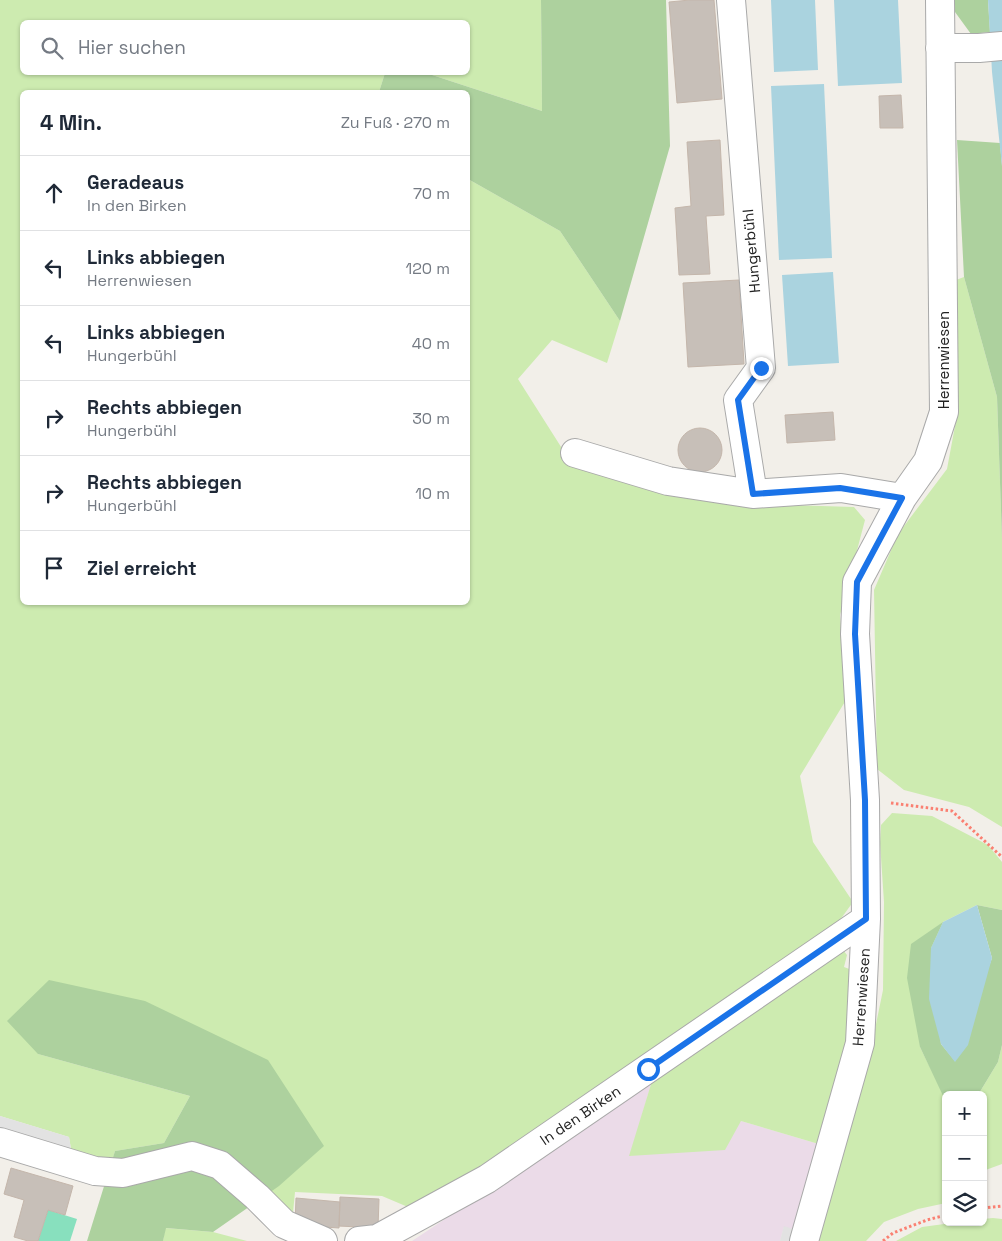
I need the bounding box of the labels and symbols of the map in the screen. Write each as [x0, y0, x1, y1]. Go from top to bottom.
street label: Hungerbühl [738, 208, 764, 294]
street label: Herrenwiesen [934, 311, 953, 409]
route end [750, 357, 773, 380]
street label: Herrenwiesen [848, 947, 874, 1047]
route start [637, 1058, 660, 1081]
street label: In den Birken [536, 1081, 624, 1149]

